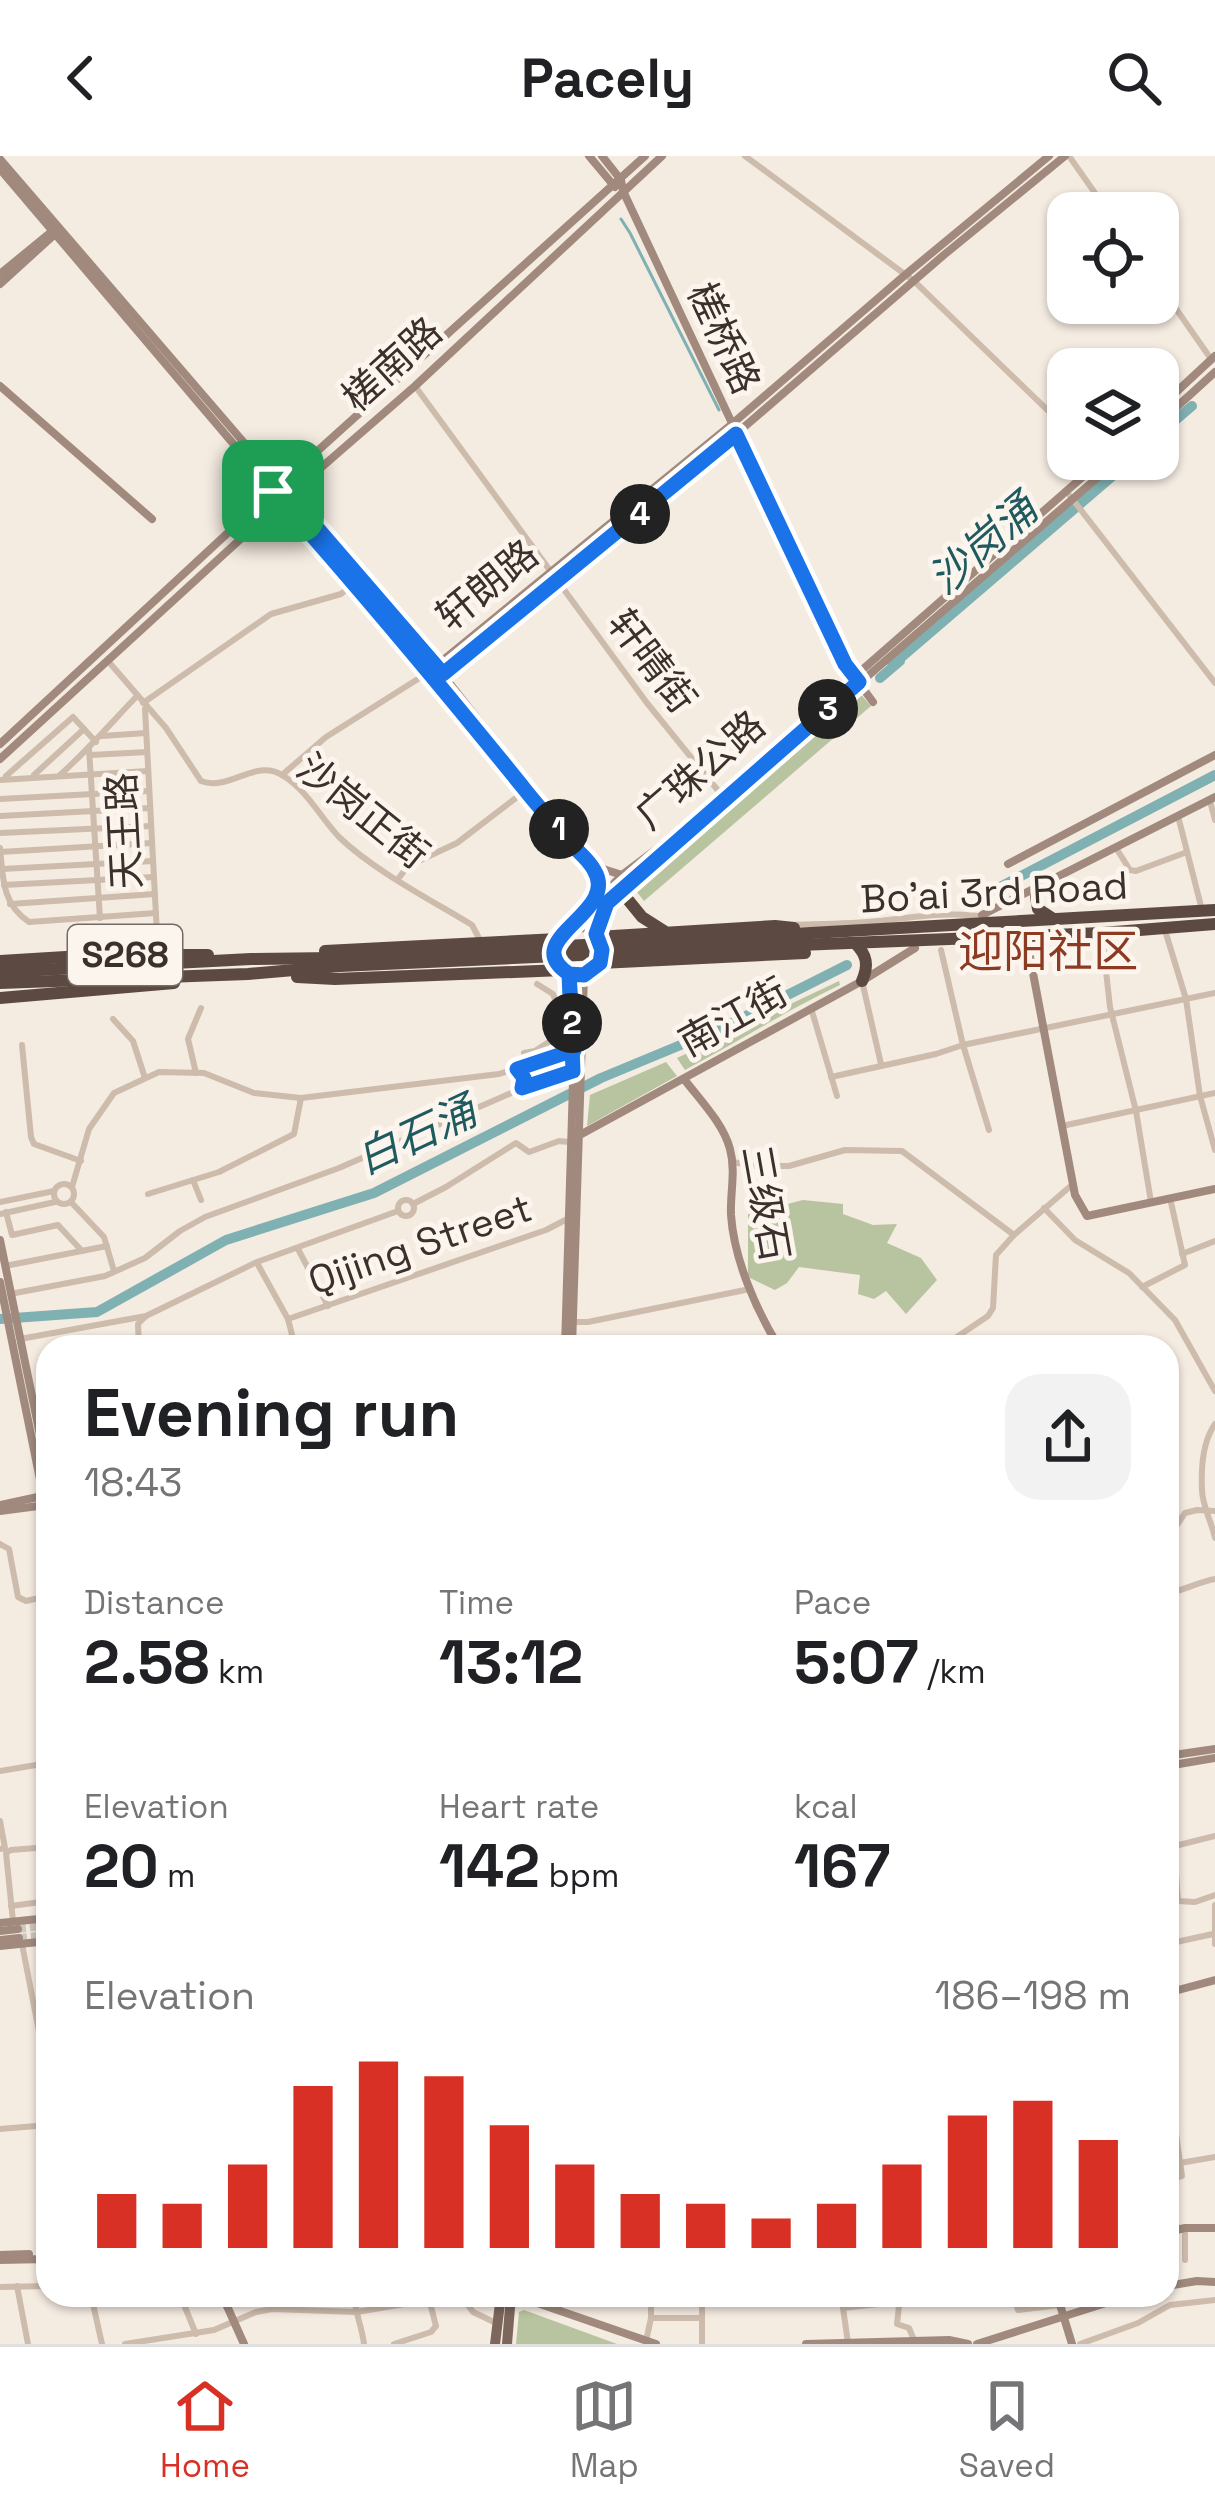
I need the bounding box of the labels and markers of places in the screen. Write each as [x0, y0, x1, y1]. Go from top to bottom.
pin [222, 440, 324, 542]
pin: 4 [610, 484, 670, 544]
pin: 3 [798, 679, 858, 739]
pin: 1 [529, 799, 589, 859]
pin: 2 [542, 993, 602, 1053]

